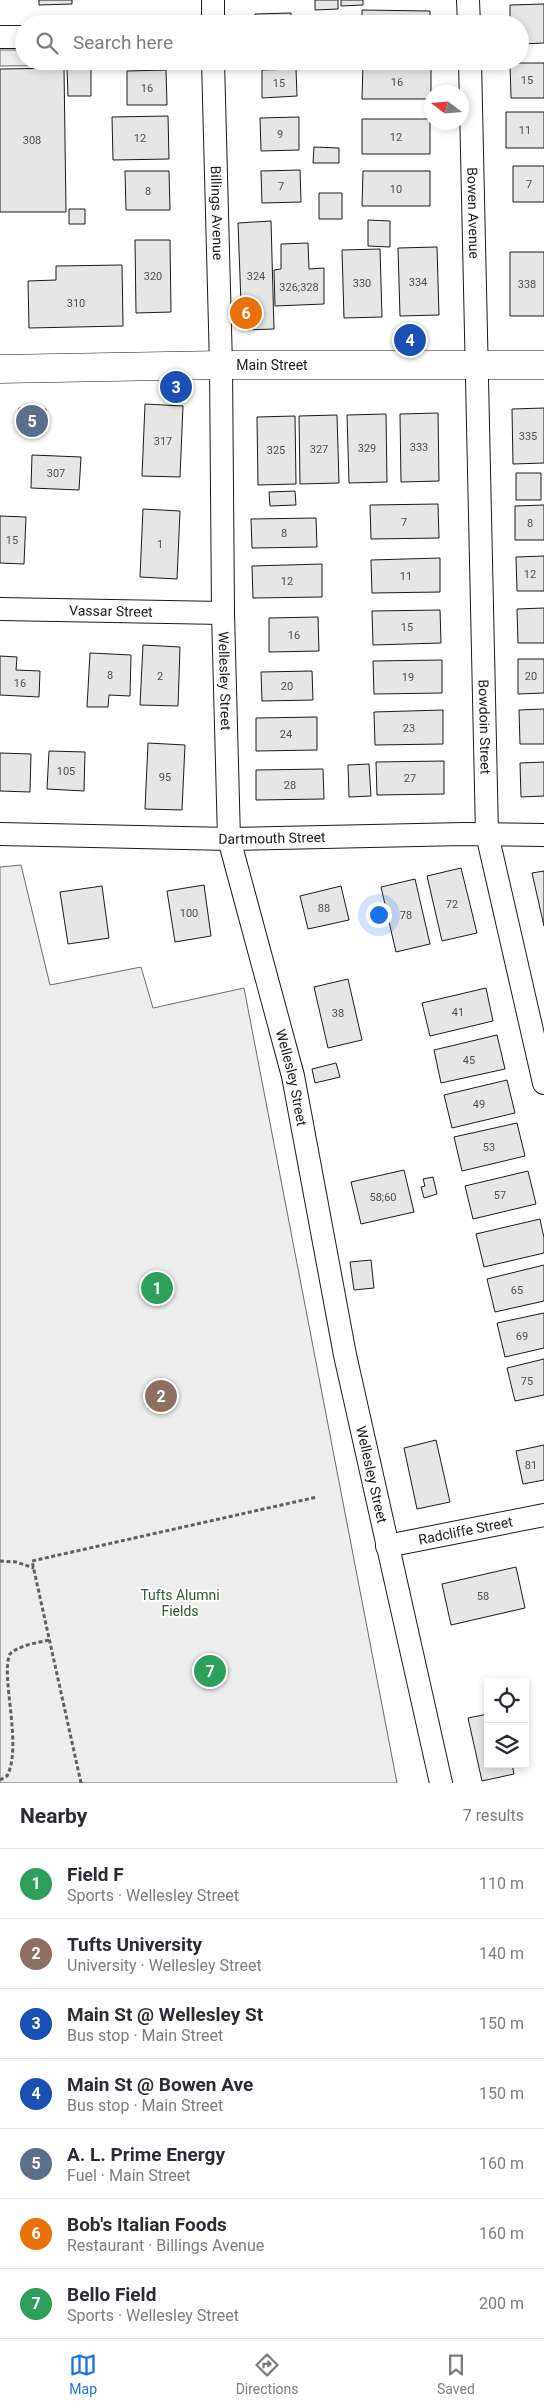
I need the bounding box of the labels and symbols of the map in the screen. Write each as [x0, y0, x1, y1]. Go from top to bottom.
house number: 15 [521, 74, 533, 87]
house number: 16 [391, 76, 403, 89]
house number: 15 [273, 77, 285, 90]
house number: 16 [141, 82, 153, 95]
north arrow [424, 85, 469, 130]
house number: 11 [519, 124, 531, 137]
house number: 9 [277, 128, 283, 141]
house number: 12 [390, 131, 402, 144]
house number: 12 [134, 132, 146, 145]
house number: 308 [23, 134, 41, 147]
street label: Billings Avenue [208, 165, 226, 260]
street label: Bowen Avenue [464, 167, 482, 259]
house number: 7 [526, 178, 532, 191]
house number: 7 [278, 180, 284, 193]
house number: 10 [390, 183, 402, 196]
house number: 8 [145, 185, 151, 198]
house number: 320 [144, 270, 162, 283]
house number: 324 [247, 270, 265, 283]
house number: 334 [409, 276, 427, 289]
house number: 330 [353, 277, 371, 290]
house number: 338 [518, 278, 536, 291]
house number: 326;328 [279, 281, 319, 294]
pin: 6 [230, 294, 262, 332]
house number: 310 [67, 297, 85, 310]
pin: 4 [394, 321, 426, 359]
street label: Main Street [236, 357, 308, 373]
pin: 3 [160, 368, 192, 406]
pin: 5 [16, 402, 48, 440]
house number: 335 [519, 430, 537, 443]
house number: 317 [154, 435, 172, 448]
house number: 333 [410, 441, 428, 454]
house number: 329 [358, 442, 376, 455]
house number: 327 [310, 443, 328, 456]
house number: 325 [267, 444, 285, 457]
house number: 307 [47, 467, 65, 480]
house number: 7 [401, 516, 407, 529]
house number: 8 [527, 517, 533, 530]
house number: 8 [281, 527, 287, 540]
house number: 15 [6, 534, 18, 547]
house number: 1 [157, 538, 163, 551]
house number: 12 [524, 568, 536, 581]
house number: 11 [400, 570, 412, 583]
house number: 12 [281, 575, 293, 588]
street label: Vassar Street [69, 602, 153, 620]
house number: 15 [401, 621, 413, 634]
house number: 16 [288, 629, 300, 642]
street label: Wellesley Street [215, 631, 234, 731]
house number: 8 [107, 669, 113, 682]
house number: 2 [157, 670, 163, 683]
house number: 20 [525, 670, 537, 683]
house number: 19 [402, 671, 414, 684]
house number: 16 [14, 677, 26, 690]
street label: Bowdoin Street [476, 679, 494, 775]
house number: 20 [281, 680, 293, 693]
house number: 23 [403, 722, 415, 735]
house number: 24 [280, 728, 292, 741]
house number: 105 [57, 765, 75, 778]
house number: 95 [159, 771, 171, 784]
house number: 27 [404, 772, 416, 785]
house number: 28 [284, 779, 296, 792]
street label: Dartmouth Street [218, 829, 326, 847]
house number: 72 [446, 898, 458, 911]
house number: 88 [318, 902, 330, 915]
your location [366, 902, 392, 928]
house number: 100 [180, 907, 198, 920]
house number: 78 [400, 909, 412, 922]
house number: 41 [452, 1006, 464, 1019]
house number: 38 [332, 1007, 344, 1020]
street label: Wellesley Street [273, 1027, 310, 1128]
house number: 45 [463, 1054, 475, 1067]
house number: 49 [473, 1098, 485, 1111]
house number: 53 [483, 1141, 495, 1154]
house number: 57 [494, 1189, 506, 1202]
house number: 58;60 [369, 1191, 397, 1204]
pin: 1 [141, 1269, 173, 1307]
house number: 65 [511, 1284, 523, 1297]
house number: 69 [516, 1330, 528, 1343]
house number: 75 [521, 1375, 533, 1388]
pin: 2 [145, 1377, 177, 1415]
street label: Wellesley Street [353, 1424, 391, 1525]
house number: 81 [525, 1459, 537, 1472]
street label: Radcliffe Street [417, 1513, 514, 1548]
park label: Tufts Alumni Fields [140, 1587, 220, 1619]
house number: 58 [477, 1590, 489, 1603]
pin: 7 [194, 1652, 226, 1690]

